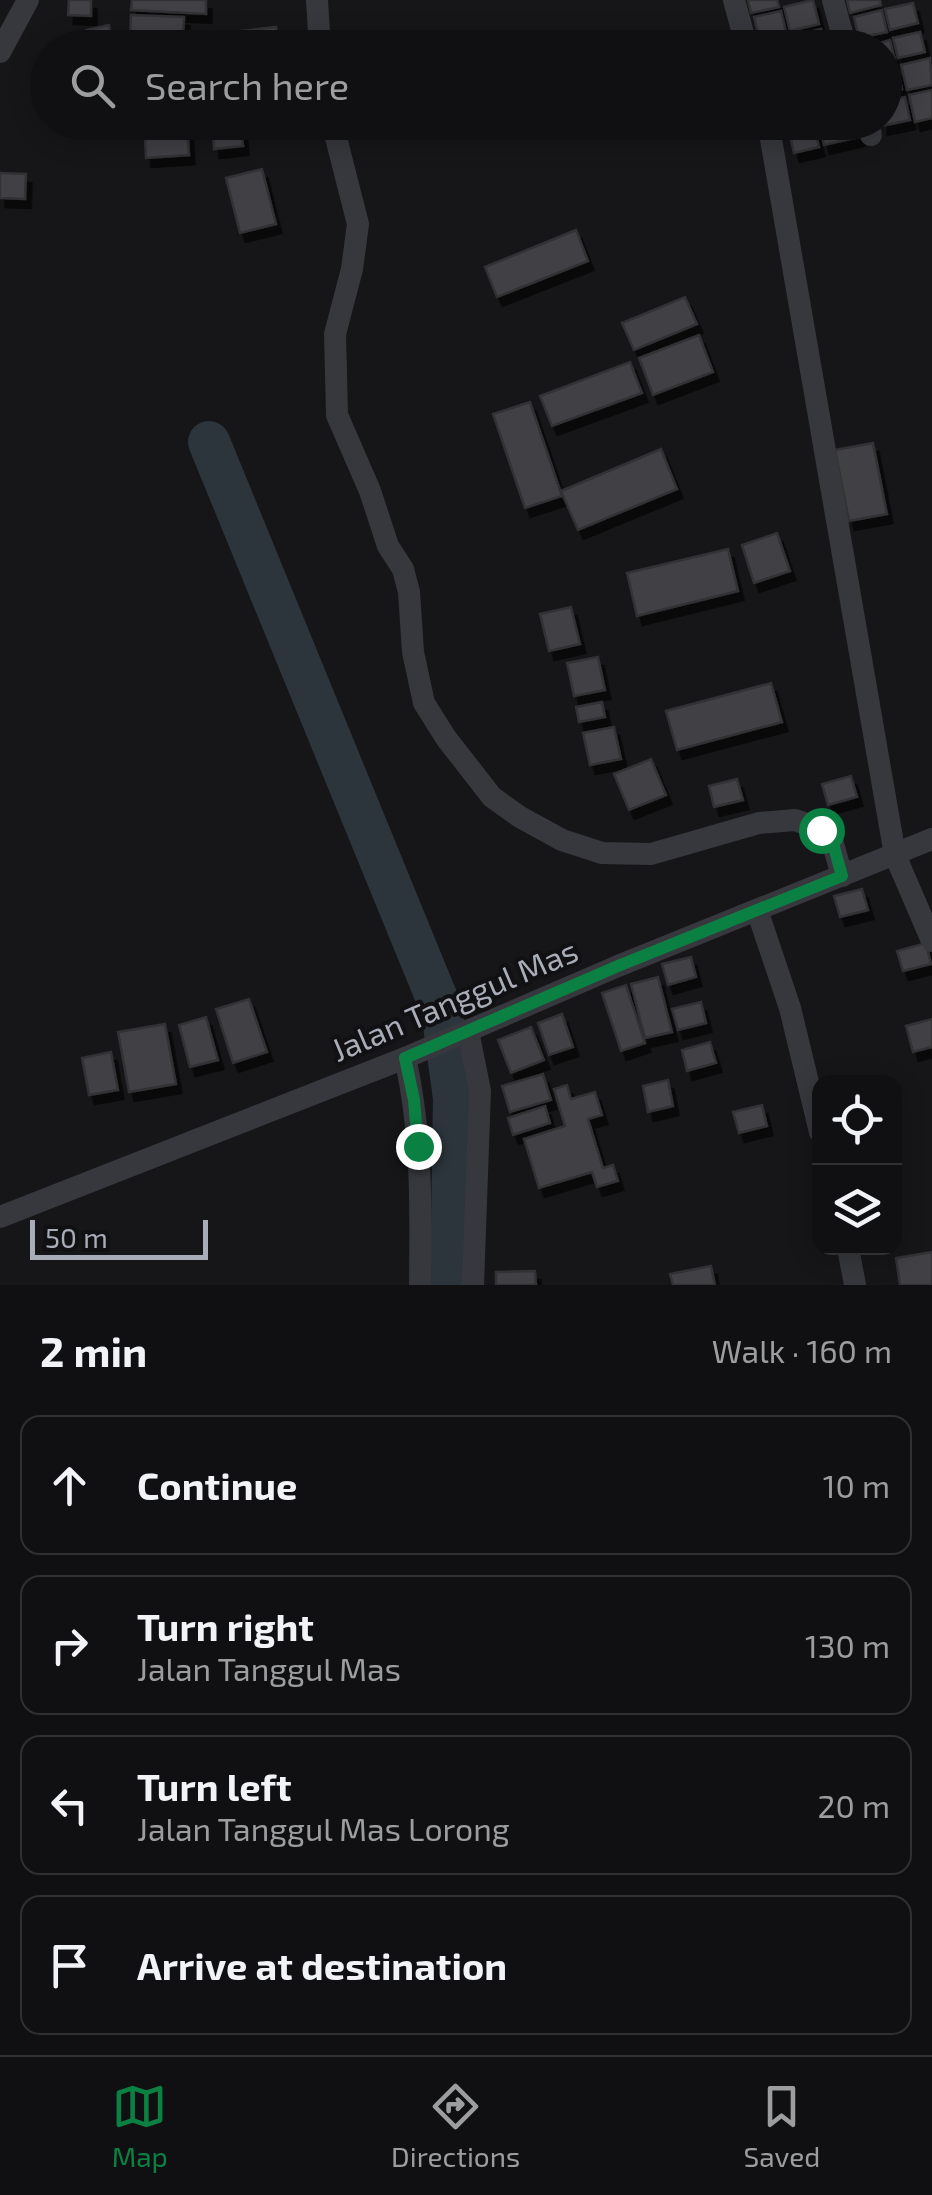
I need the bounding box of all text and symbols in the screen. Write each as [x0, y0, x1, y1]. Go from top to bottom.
search box [30, 30, 902, 140]
icon: search [65, 58, 120, 113]
text: Search here [145, 62, 349, 108]
route start [799, 808, 845, 854]
street label: Jalan Tanggul Mas [325, 930, 583, 1068]
map controls [812, 1075, 902, 1255]
button: locate [812, 1075, 902, 1165]
route end [396, 1124, 442, 1170]
button: layers [812, 1165, 902, 1255]
scale bar [30, 1215, 208, 1260]
text: 50 m [45, 1220, 108, 1254]
text: 2 min [40, 1325, 147, 1375]
text: Walk · 160 m [712, 1331, 892, 1369]
icon: ahead [42, 1458, 97, 1513]
text: Continue [137, 1462, 297, 1508]
text: 10 m [823, 1466, 890, 1504]
text: Turn right [137, 1603, 314, 1649]
icon: right [42, 1618, 97, 1673]
text: 130 m [805, 1626, 890, 1664]
text: Jalan Tanggul Mas [137, 1649, 401, 1687]
text: Turn left [137, 1763, 292, 1809]
icon: left [42, 1778, 97, 1833]
text: 20 m [818, 1786, 890, 1824]
text: Jalan Tanggul Mas Lorong [137, 1809, 510, 1847]
icon: arrive [42, 1938, 97, 1993]
text: Arrive at destination [137, 1942, 507, 1988]
tab: Map [112, 2079, 168, 2173]
tab: Directions [391, 2079, 520, 2173]
tab: Saved [744, 2079, 820, 2173]

